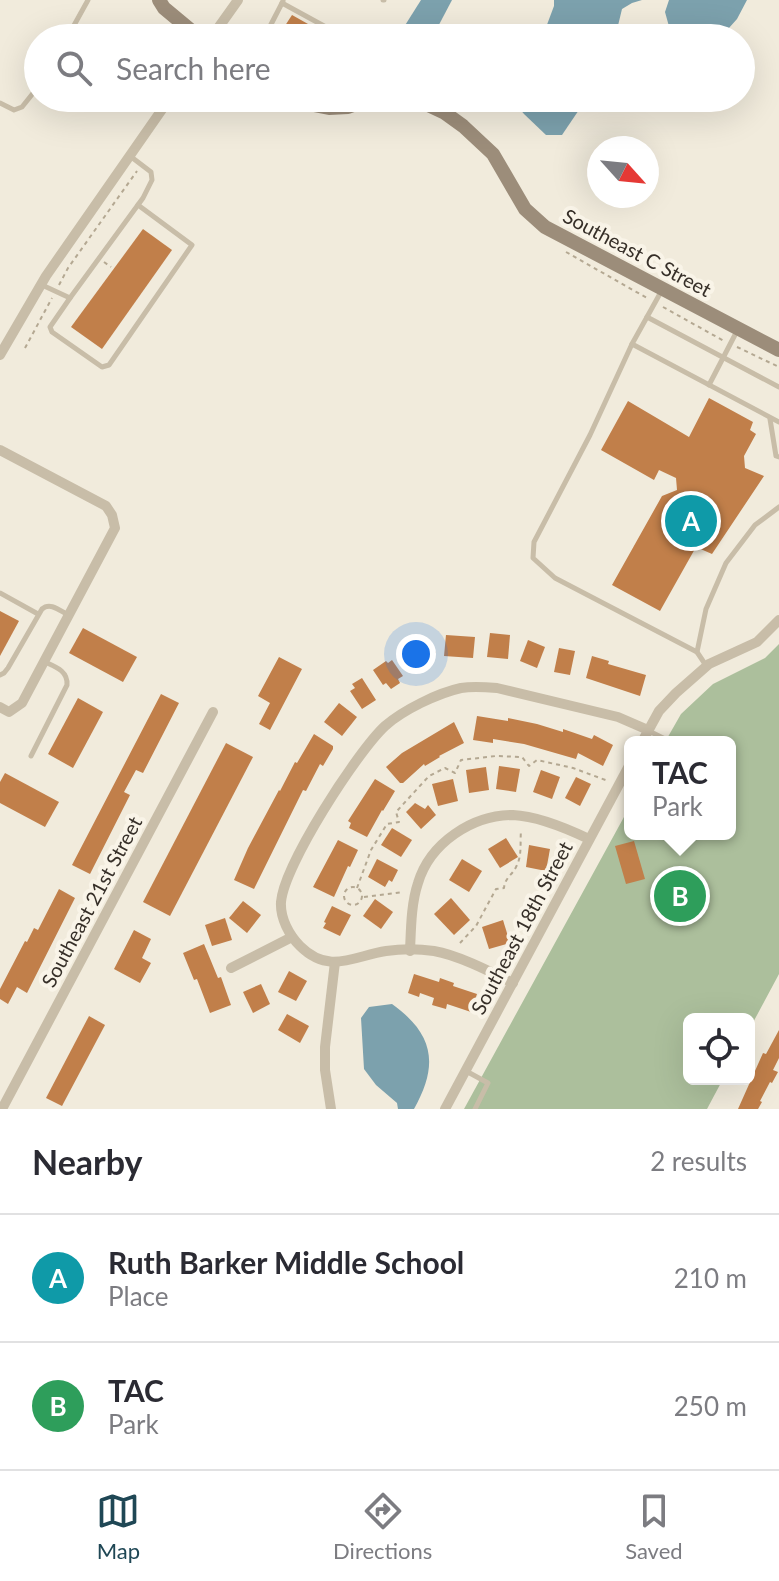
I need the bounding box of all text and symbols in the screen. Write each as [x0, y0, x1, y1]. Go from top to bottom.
search box [24, 24, 755, 112]
icon: search [52, 46, 96, 90]
text: Search here [116, 50, 271, 86]
north arrow [587, 136, 659, 208]
street label: Southeast C Street [559, 203, 716, 301]
pin: A [665, 491, 717, 551]
your location [396, 634, 436, 674]
popup [624, 736, 736, 840]
text: TAC [652, 754, 708, 790]
text: Park [652, 790, 703, 822]
street label: Southeast 21st Street [36, 812, 146, 991]
street label: Southeast 18th Street [465, 837, 577, 1018]
pin: B [654, 866, 706, 926]
map controls [683, 1013, 755, 1085]
button: locate [683, 1013, 755, 1085]
text: Nearby [32, 1141, 143, 1182]
text: 2 results [650, 1145, 747, 1177]
text: Ruth Barker Middle School [108, 1244, 464, 1280]
text: A [49, 1262, 67, 1294]
text: 210 m [674, 1262, 747, 1294]
text: Place [108, 1280, 169, 1312]
text: TAC [108, 1372, 164, 1408]
text: B [49, 1390, 67, 1422]
text: 250 m [674, 1390, 747, 1422]
text: Park [108, 1408, 159, 1440]
tab: Map [96, 1489, 140, 1564]
tab: Directions [333, 1489, 432, 1564]
tab: Saved [625, 1489, 683, 1564]

